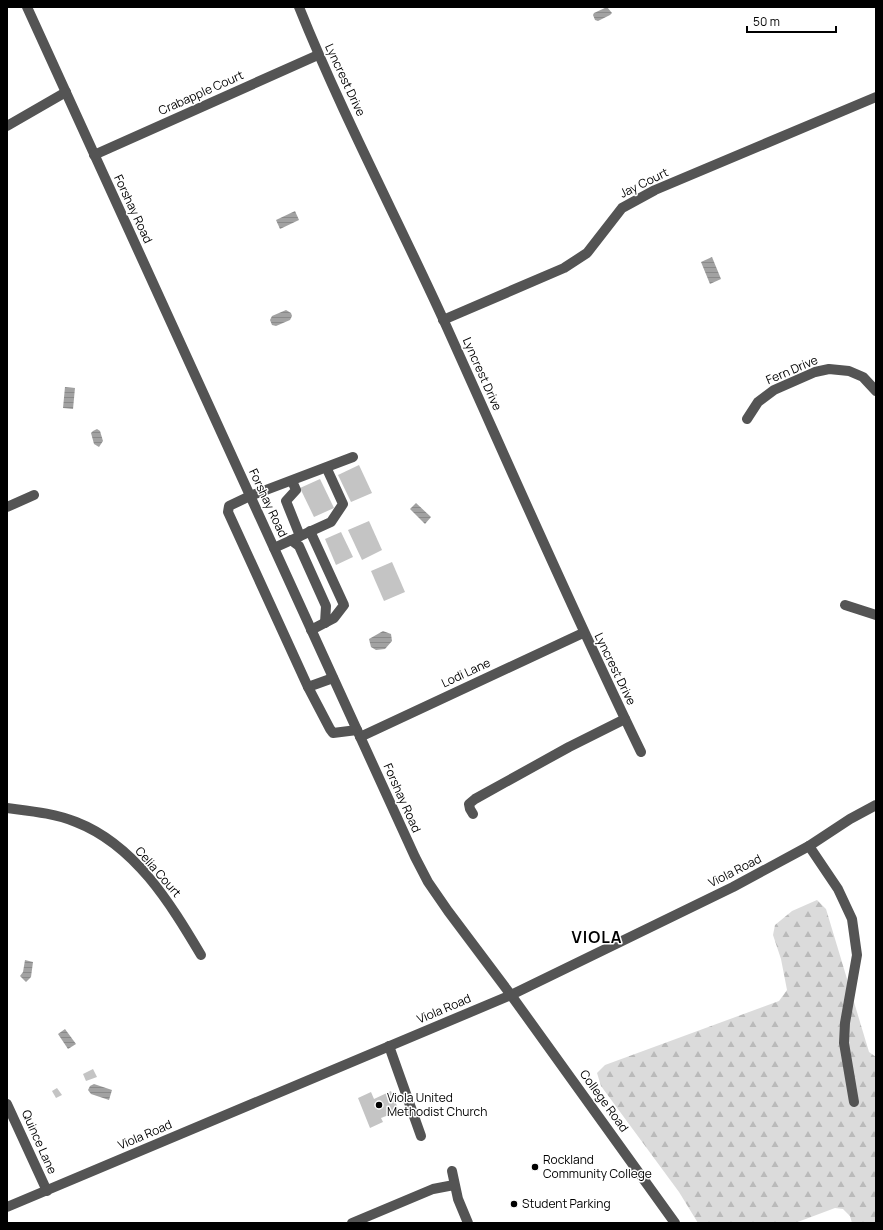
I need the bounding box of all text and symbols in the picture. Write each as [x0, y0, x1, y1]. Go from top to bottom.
scale bar [747, 8, 836, 34]
text: 50 m [753, 13, 780, 30]
street label: Lyncrest Drive [321, 41, 370, 119]
street label: Crabapple Court [156, 66, 246, 119]
street label: Jay Court [616, 163, 671, 202]
street label: Forshay Road [110, 172, 157, 246]
street label: Lyncrest Drive [459, 335, 506, 413]
street label: Fern Drive [763, 351, 820, 388]
street label: Forshay Road [245, 466, 292, 540]
street label: Lyncrest Drive [591, 630, 640, 708]
street label: Lodi Lane [438, 654, 493, 691]
street label: Forshay Road [380, 761, 425, 835]
street label: Celia Court [132, 843, 185, 901]
street label: Viola Road [705, 850, 764, 891]
district label: VIOLA [572, 926, 623, 948]
street label: Viola Road [414, 990, 473, 1028]
street label: College Road [576, 1066, 633, 1135]
place label: Viola United Methodist Church [387, 1089, 487, 1120]
marker: Viola United Methodist Church [374, 1100, 384, 1110]
street label: Quince Lane [18, 1107, 61, 1177]
street label: Viola Road [115, 1116, 174, 1154]
place label: Rockland Community College [543, 1151, 652, 1182]
marker: Rockland Community College [530, 1162, 540, 1172]
place label: Student Parking [522, 1195, 611, 1212]
marker: Student Parking [509, 1199, 519, 1209]

